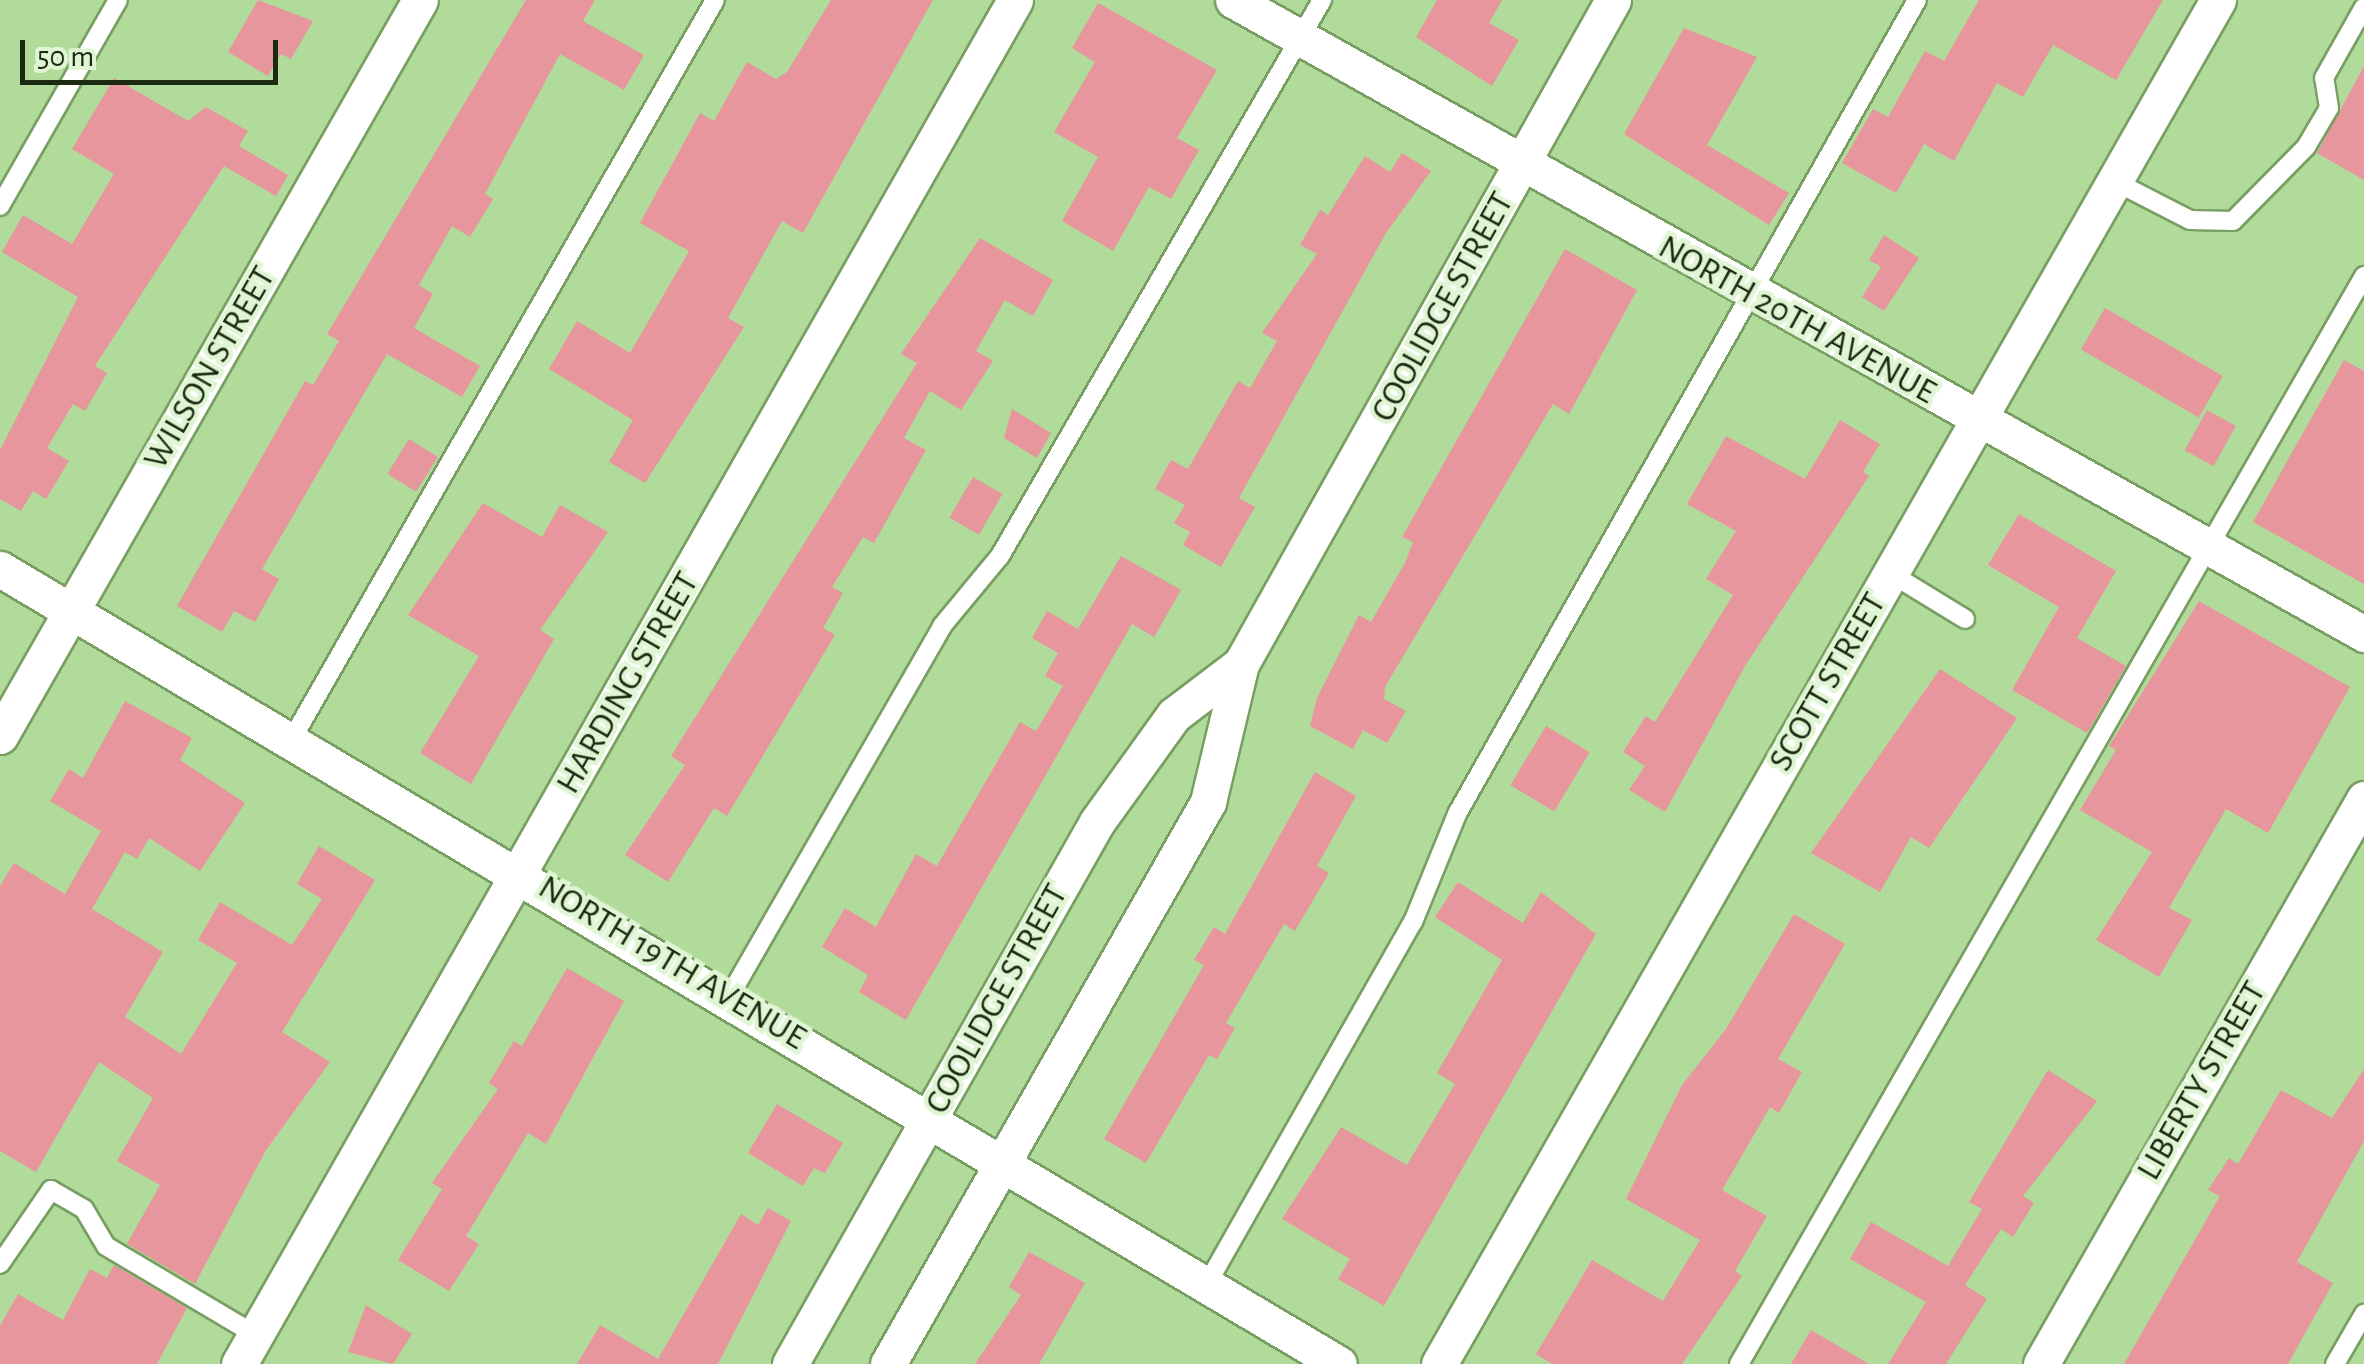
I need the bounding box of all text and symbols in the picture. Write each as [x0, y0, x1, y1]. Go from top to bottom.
scale bar [25, 20, 282, 82]
text: 50 m [37, 42, 94, 72]
street label: COOLIDGE STREET [1363, 185, 1523, 429]
street label: NORTH 20TH AVENUE [1651, 226, 1943, 414]
street label: WILSON STREET [135, 259, 285, 477]
street label: HARDING STREET [548, 565, 708, 801]
street label: SCOTT STREET [1760, 585, 1896, 779]
street label: NORTH 19TH AVENUE [531, 867, 813, 1059]
street label: COOLIDGE STREET [917, 877, 1077, 1121]
street label: LIBERTY STREET [2128, 974, 2276, 1188]

